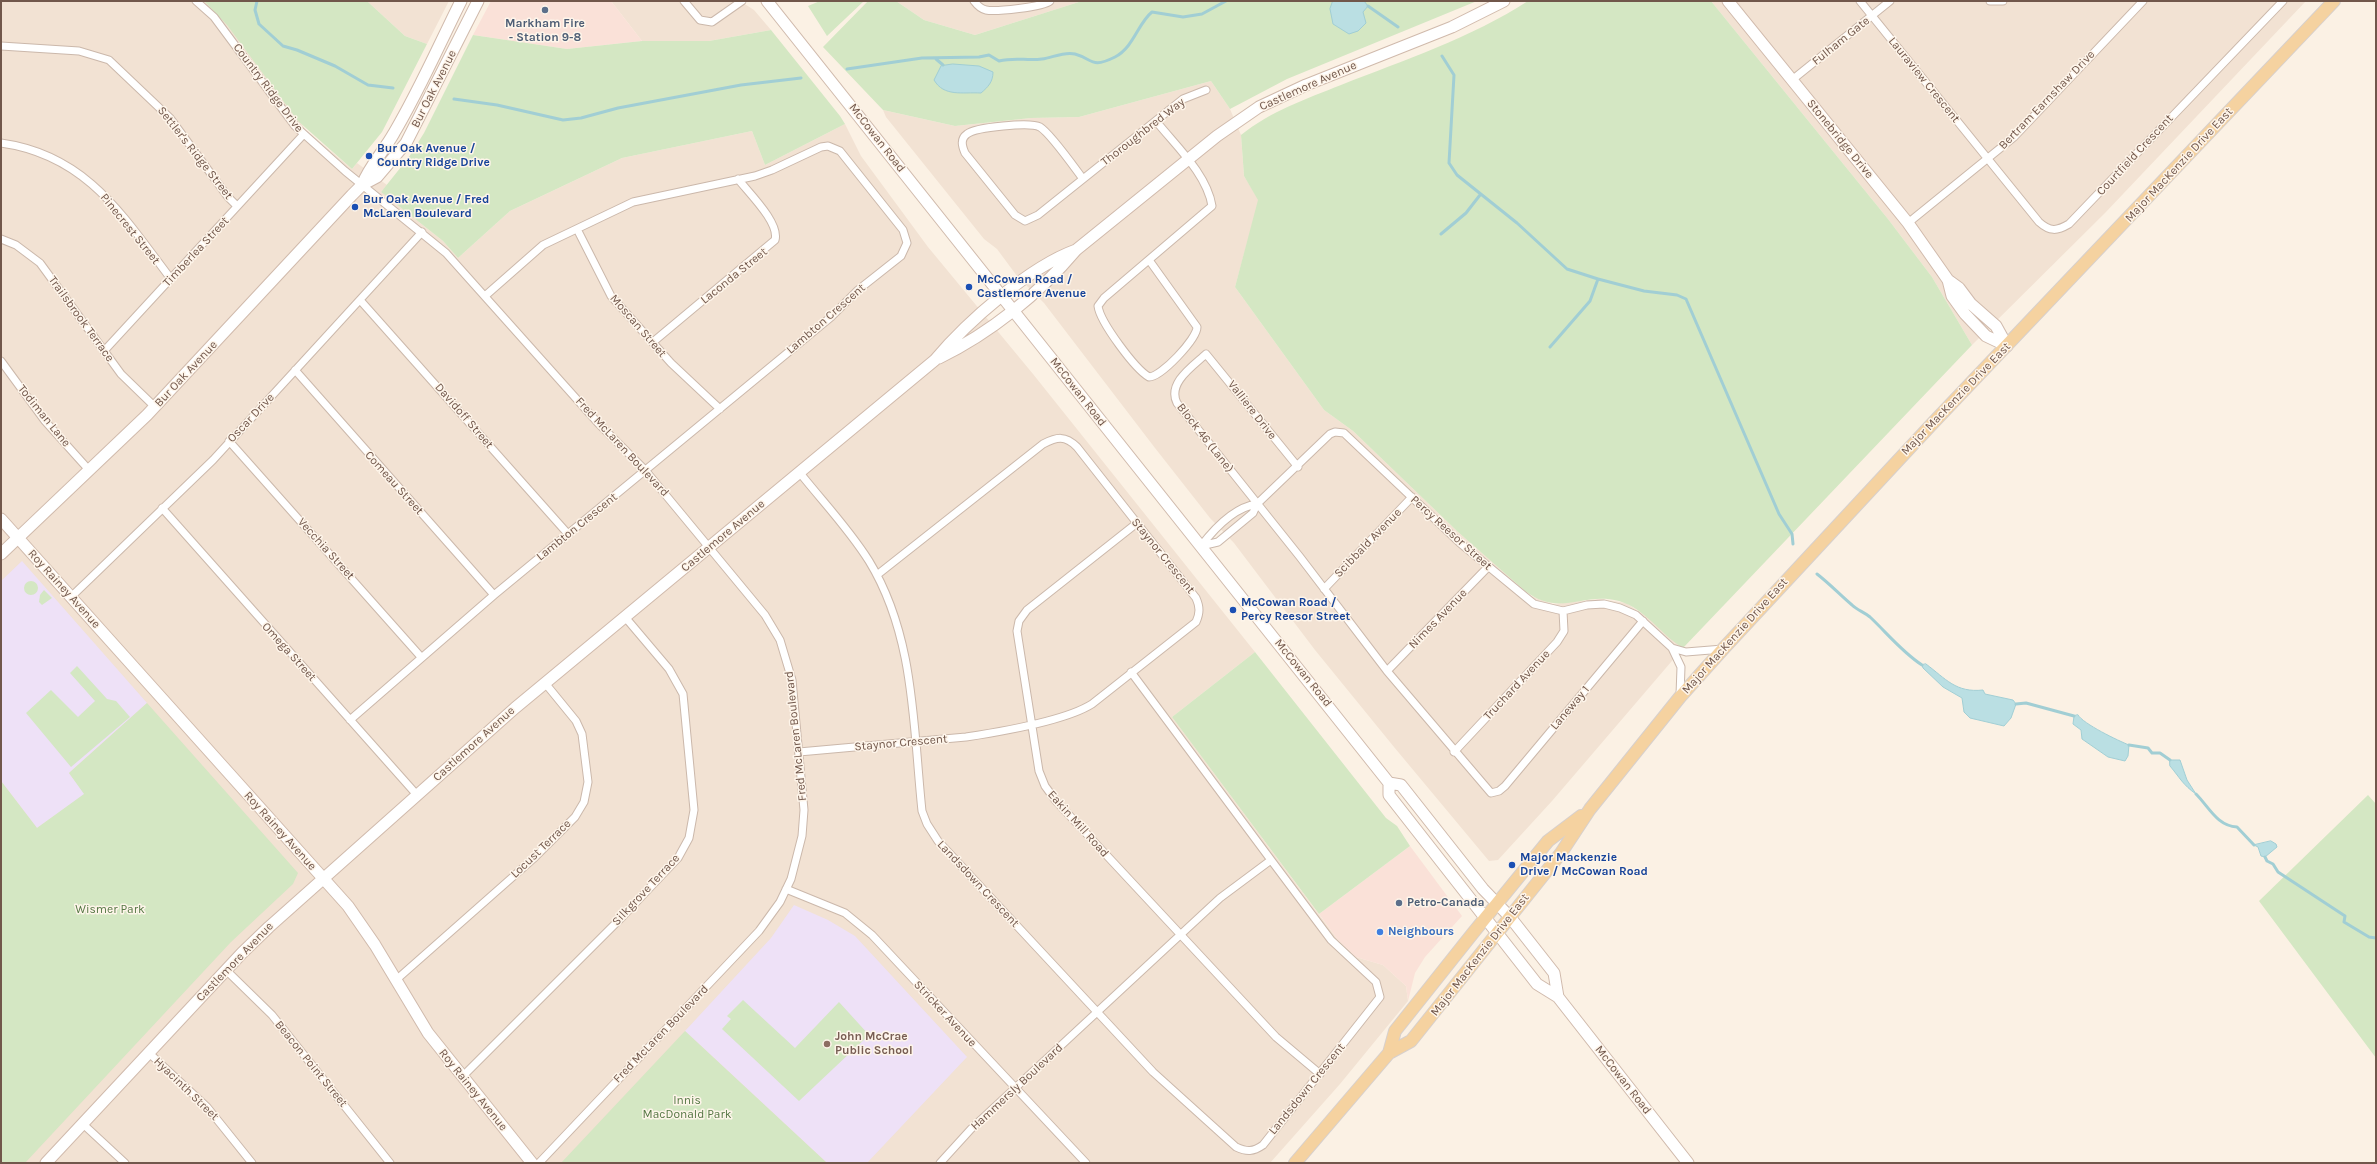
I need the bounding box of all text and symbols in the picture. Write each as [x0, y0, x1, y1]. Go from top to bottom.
marker: Markham Fire - Station 9-8 [540, 5, 550, 15]
street label: Fulham Gate [1809, 14, 1873, 68]
place label: Markham Fire - Station 9-8 [505, 17, 585, 45]
street label: Lauraview Crescent [1885, 34, 1963, 126]
street label: Country Ridge Drive [230, 41, 306, 135]
street label: Bertram Earnshaw Drive [1996, 47, 2098, 153]
street label: Bur Oak Avenue [408, 48, 460, 130]
street label: Castlemore Avenue [1257, 58, 1359, 114]
street label: Thoroughbred Way [1098, 95, 1188, 169]
street label: Stonebridge Drive [1804, 97, 1876, 181]
street label: McCowan Road [846, 101, 908, 175]
street label: Settler's Ridge Street [154, 104, 236, 202]
street label: Major MacKenzie Drive East [2122, 105, 2236, 225]
street label: Courtfield Crescent [2094, 112, 2176, 198]
place label: Bur Oak Avenue / Country Ridge Drive [377, 142, 490, 170]
marker: Bur Oak Avenue / Country Ridge Drive [364, 151, 374, 161]
street label: Pinecrest Street [97, 191, 163, 267]
place label: Bur Oak Avenue / Fred McLaren Boulevard [363, 193, 489, 221]
marker: Bur Oak Avenue / Fred McLaren Boulevard [350, 202, 360, 212]
street label: Timberlea Street [160, 214, 232, 290]
street label: Laconda Street [698, 245, 770, 307]
street label: Trailsbrook Terrace [45, 273, 117, 365]
place label: McCowan Road / Castlemore Avenue [977, 273, 1086, 301]
street label: Lambton Crescent [784, 281, 868, 357]
marker: McCowan Road / Castlemore Avenue [964, 282, 974, 292]
street label: Moscan Street [607, 292, 669, 360]
street label: Bur Oak Avenue [152, 338, 220, 410]
street label: Major MacKenzie Drive East [1898, 340, 2014, 458]
street label: McCowan Road [1047, 355, 1109, 429]
street label: Valliere Drive [1225, 378, 1279, 442]
street label: Davidoff Street [432, 380, 496, 452]
street label: Todiman Lane [15, 382, 73, 450]
street label: Oscar Drive [225, 390, 277, 446]
street label: Fred McLaren Boulevard [572, 394, 672, 500]
street label: Block 46 (Lane) [1174, 401, 1236, 475]
street label: Comeau Street [362, 448, 426, 518]
street label: Lambton Crescent [534, 490, 620, 564]
street label: Percy Reesor Street [1407, 493, 1495, 573]
street label: Castlemore Avenue [678, 497, 768, 575]
street label: Scibbald Avenue [1331, 505, 1405, 581]
street label: Vecchia Street [295, 515, 357, 583]
street label: Staynor Crescent [1128, 515, 1198, 597]
street label: Roy Rainey Avenue [25, 547, 103, 631]
street label: Major MacKenzie Drive East [1679, 575, 1791, 697]
street label: Nimes Avenue [1406, 586, 1470, 652]
place label: McCowan Road / Percy Reesor Street [1241, 596, 1350, 624]
marker: McCowan Road / Percy Reesor Street [1228, 605, 1238, 615]
street label: Omega Street [259, 620, 319, 684]
street label: McCowan Road [1271, 636, 1335, 710]
street label: Truchard Avenue [1481, 647, 1553, 723]
street label: Fred McLaren Boulevard [782, 670, 810, 802]
street label: Laneway 1 [1547, 683, 1593, 733]
street label: Castlemore Avenue [430, 704, 518, 784]
street label: Staynor Crescent [854, 732, 948, 754]
street label: Eakin Mill Road [1044, 788, 1112, 860]
street label: Roy Rainey Avenue [241, 789, 319, 873]
street label: Locust Terrace [508, 817, 574, 881]
street label: Landsdown Crescent [934, 838, 1022, 930]
street label: Silkgrove Terrace [609, 851, 683, 929]
place label: Major Mackenzie Drive / McCowan Road [1520, 851, 1648, 879]
marker: Major Mackenzie Drive / McCowan Road [1507, 860, 1517, 870]
street label: Major MacKenzie Drive East [1428, 891, 1532, 1019]
place label: Petro-Canada [1407, 896, 1485, 910]
marker: Petro-Canada [1394, 898, 1404, 908]
park label: Wismer Park [75, 903, 145, 917]
street label: Castlemore Avenue [193, 919, 277, 1005]
place label: Neighbours [1388, 925, 1454, 939]
marker: Neighbours [1375, 927, 1385, 937]
street label: Stricker Avenue [911, 978, 979, 1050]
street label: Fred McLaren Boulevard [610, 982, 712, 1086]
street label: Beacon Point Street [272, 1018, 350, 1110]
place label: John McCrae Public School [835, 1030, 913, 1058]
marker: John McCrae Public School [822, 1039, 832, 1049]
street label: Landsdown Crescent [1266, 1040, 1348, 1138]
street label: Hammersly Boulevard [968, 1041, 1066, 1133]
street label: McCowan Road [1592, 1043, 1654, 1117]
street label: Roy Rainey Avenue [436, 1046, 510, 1134]
street label: Hyacinth Street [151, 1054, 221, 1124]
park label: Innis MacDonald Park [643, 1094, 731, 1122]

